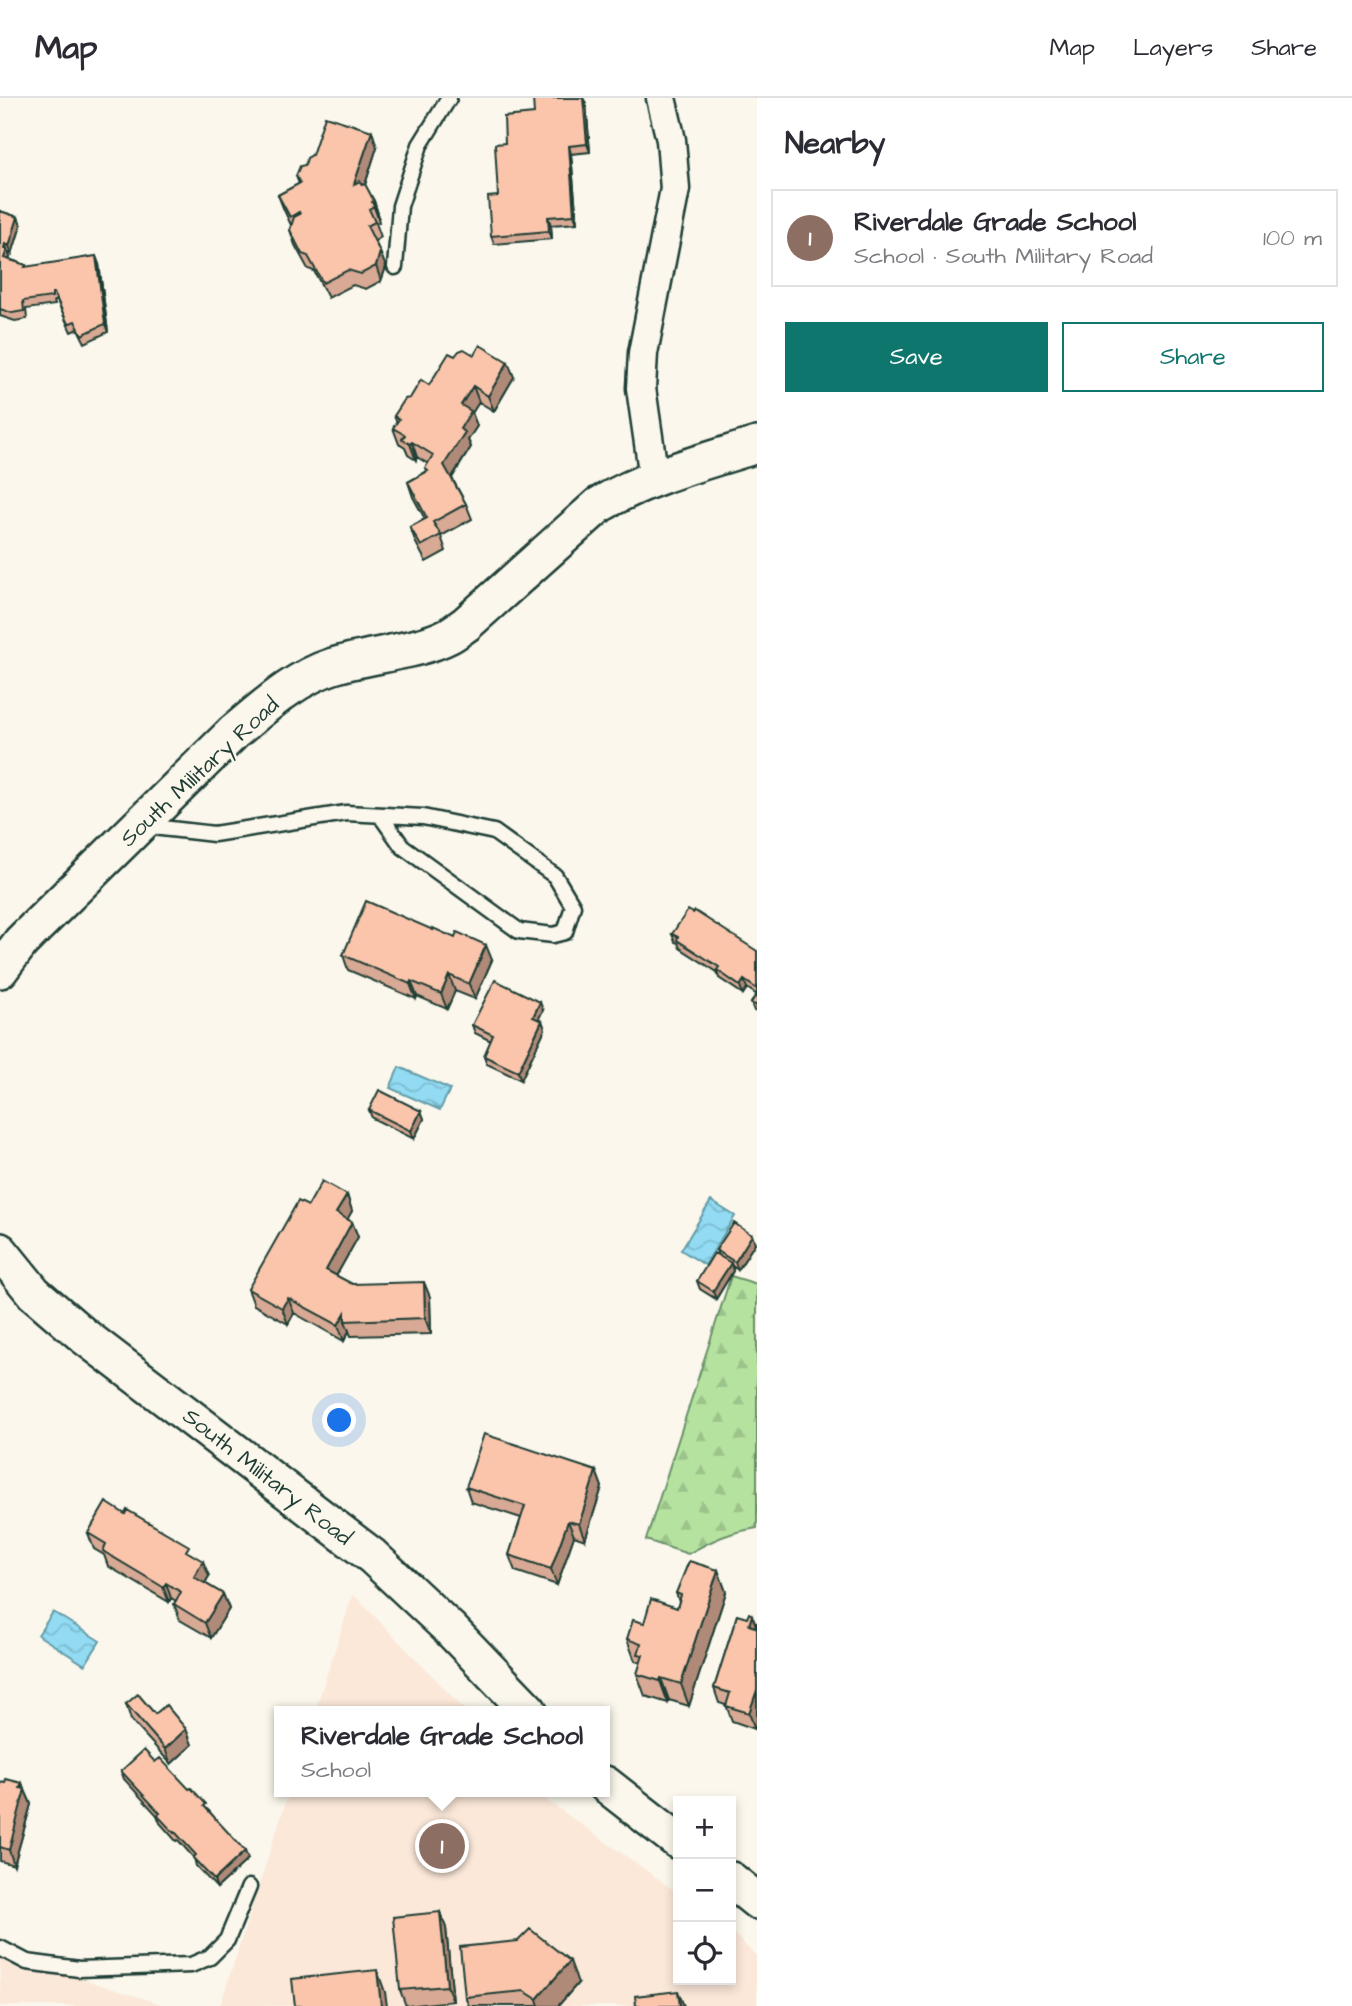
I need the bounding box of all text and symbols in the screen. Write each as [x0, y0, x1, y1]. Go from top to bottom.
text: Map [35, 25, 97, 71]
text: Map [1050, 31, 1095, 65]
text: Layers [1133, 31, 1213, 65]
text: Share [1251, 31, 1317, 65]
text: Nearby [785, 123, 885, 165]
text: Riverdale Grade School [854, 204, 1136, 240]
text: 1 [809, 222, 811, 254]
text: 100 m [1263, 222, 1322, 254]
text: School · South Military Road [854, 240, 1153, 272]
button: Save [785, 322, 1048, 392]
button: Share [1062, 322, 1324, 392]
street label: South Military Road [113, 689, 287, 855]
street label: South Military Road [175, 1400, 359, 1554]
your location [322, 1403, 356, 1437]
popup [274, 1706, 610, 1797]
text: Riverdale Grade School [301, 1718, 583, 1754]
text: School [301, 1754, 371, 1786]
map controls [673, 1796, 736, 1985]
button: + [673, 1796, 736, 1859]
pin: 1 [419, 1820, 465, 1872]
button: − [673, 1859, 736, 1922]
button: locate [673, 1922, 736, 1985]

